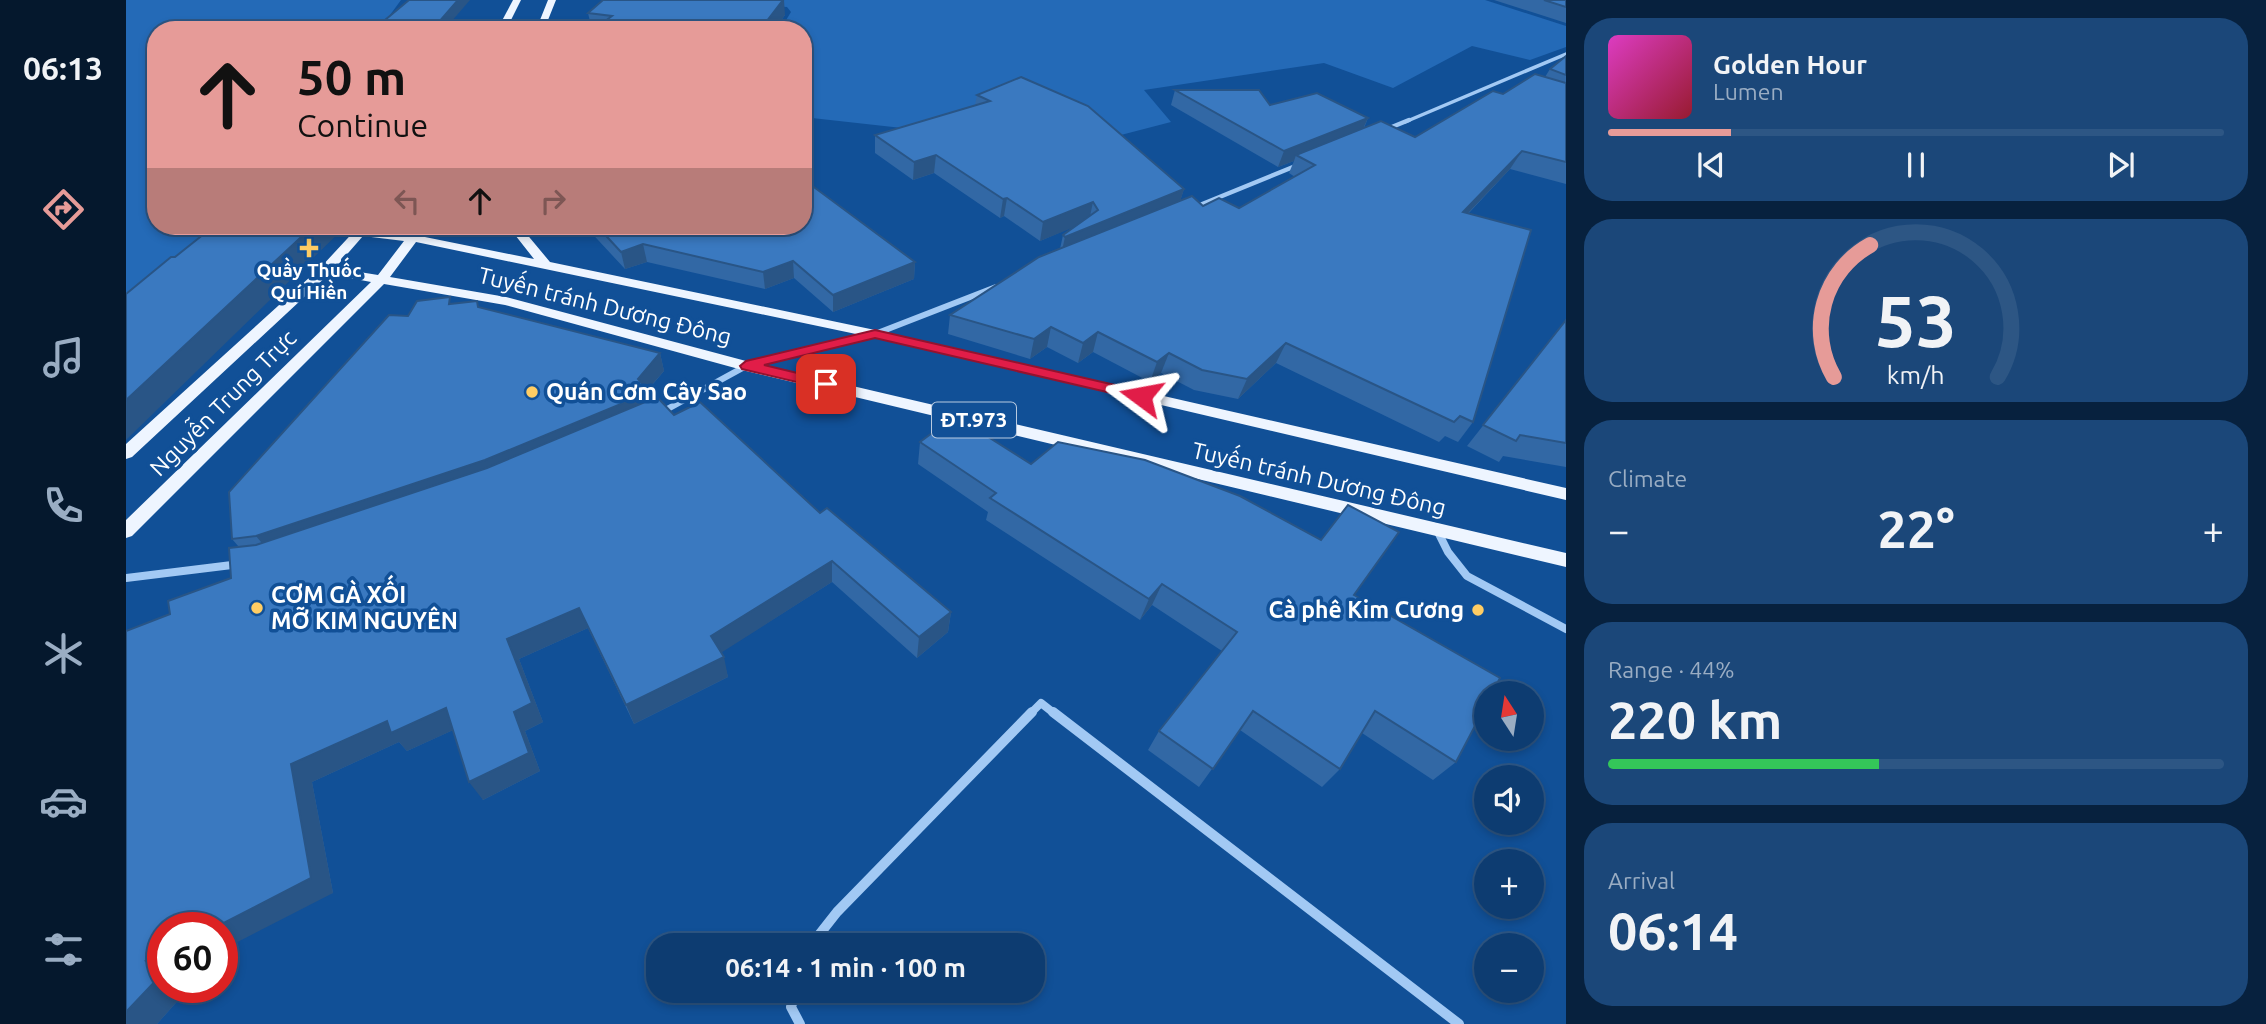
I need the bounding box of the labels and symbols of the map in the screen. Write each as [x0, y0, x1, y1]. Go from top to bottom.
marker: Quầy Thuốc Quí Hiền [301, 240, 317, 256]
place label: Quầy Thuốc Quí Hiền [256, 257, 362, 303]
street label: Tuyến tránh Dương Đông [476, 259, 735, 349]
street label: Nguyễn Trung Trực [144, 323, 301, 481]
pin [796, 354, 856, 414]
position arrow [1104, 359, 1178, 433]
place label: Quán Cơm Cây Sao [546, 379, 747, 404]
marker: Quán Cơm Cây Sao [524, 384, 540, 400]
road number: ĐT.973 [932, 402, 1016, 438]
street label: Tuyến tránh Dương Đông [1190, 435, 1449, 520]
place label: CƠM GÀ XỐI MỠ KIM NGUYÊN [271, 574, 458, 633]
place label: Cà phê Kim Cương [1269, 597, 1464, 622]
marker: CƠM GÀ XỐI MỠ KIM NGUYÊN [249, 600, 265, 616]
marker: Cà phê Kim Cương [1470, 602, 1486, 618]
north arrow [1474, 681, 1544, 751]
speed limit sign: 60 [147, 912, 238, 1003]

